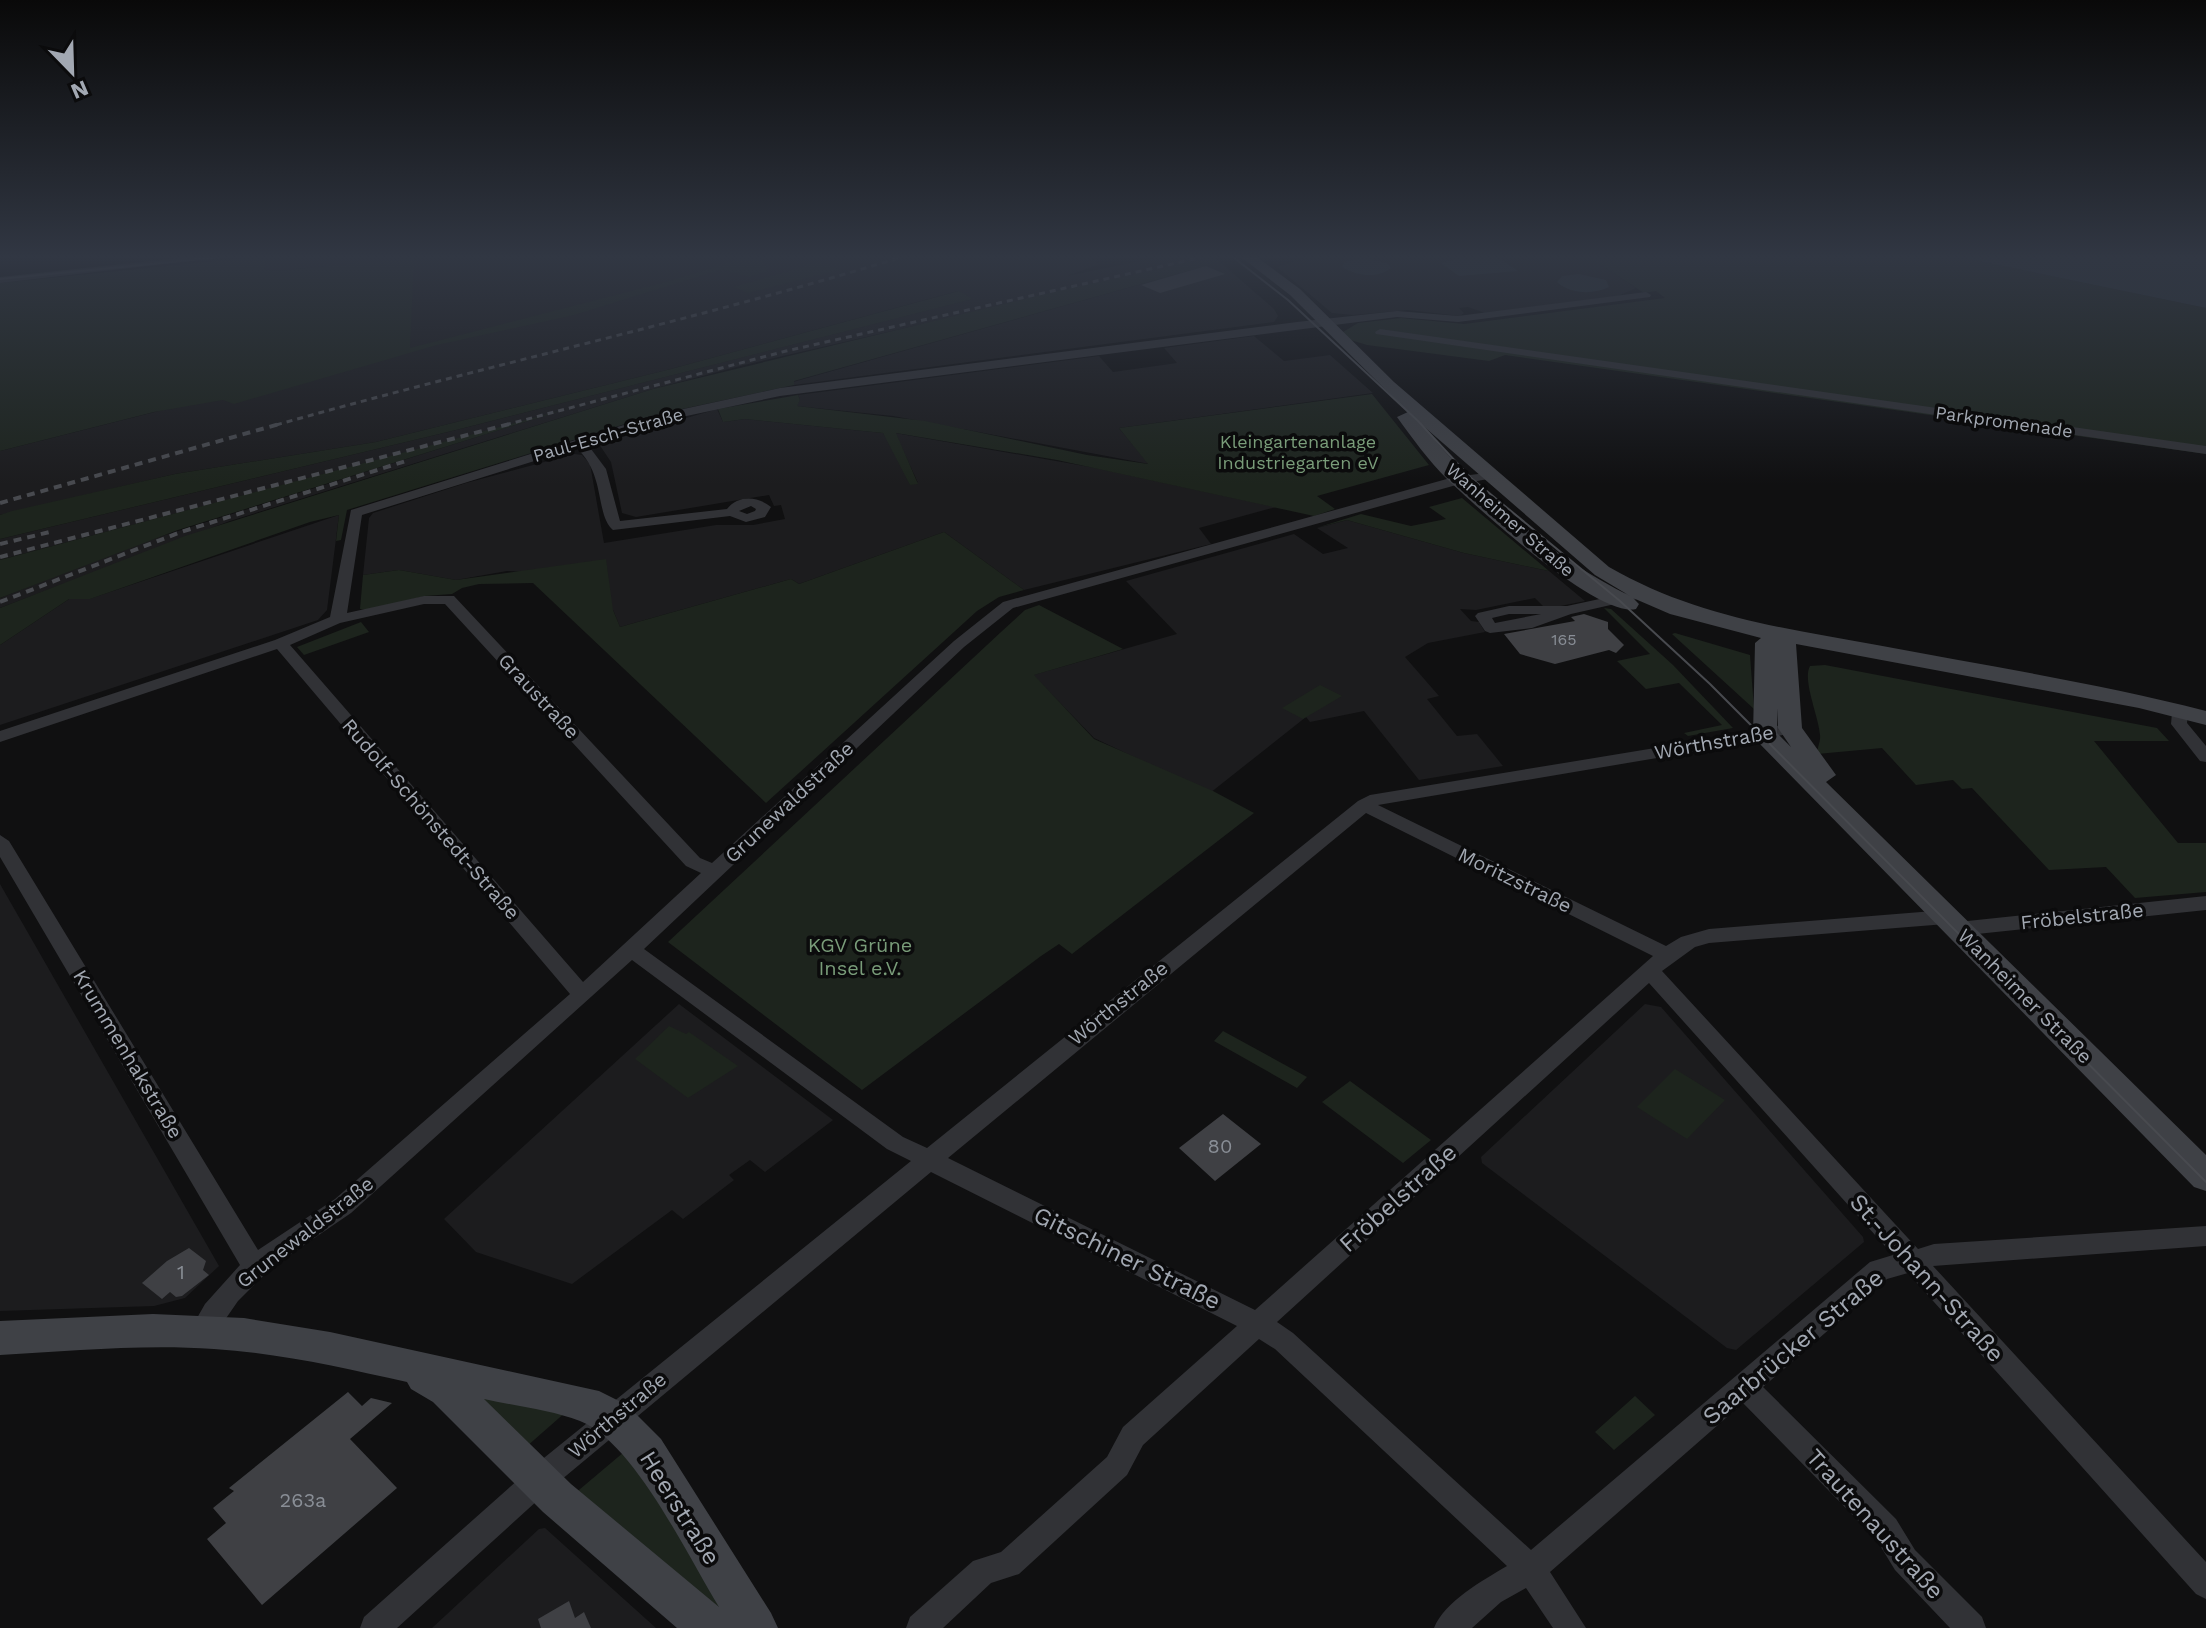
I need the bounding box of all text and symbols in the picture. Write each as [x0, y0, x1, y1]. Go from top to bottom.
north arrow [32, 32, 112, 112]
text: N [67, 75, 92, 105]
street label: Parkpromenade [1934, 401, 2074, 442]
street label: Paul-Esch-Straße [530, 403, 685, 466]
park label: Kleingartenanlage Industriegarten eV [1217, 431, 1379, 473]
street label: Wanheimer Straße [1442, 458, 1579, 581]
house number: 165 [1551, 630, 1577, 649]
street label: Graustraße [493, 648, 585, 744]
street label: Rudolf-Schönstedt-Straße [337, 714, 525, 924]
street label: Wörthstraße [1652, 720, 1776, 764]
street label: Grunewaldstraße [720, 736, 858, 868]
street label: Moritzstraße [1454, 842, 1576, 918]
street label: Fröbelstraße [2019, 898, 2145, 934]
street label: Wanheimer Straße [1953, 924, 2097, 1068]
park label: KGV Grüne Insel e.V. [808, 933, 912, 980]
street label: Wörthstraße [1063, 956, 1173, 1050]
street label: Krummenhakstraße [68, 965, 188, 1143]
house number: 80 [1208, 1134, 1232, 1158]
street label: Fröbelstraße [1334, 1138, 1462, 1258]
street label: Grunewaldstraße [232, 1171, 378, 1293]
street label: St.-Johann-Straße [1844, 1188, 2010, 1368]
street label: Gitschiner Straße [1029, 1201, 1225, 1315]
house number: 1 [177, 1260, 185, 1284]
street label: Saarbrücker Straße [1697, 1263, 1889, 1431]
street label: Wörthstraße [563, 1367, 671, 1463]
street label: Trautenaustraße [1800, 1443, 1950, 1605]
street label: Heerstraße [634, 1446, 726, 1570]
house number: 263a [280, 1488, 326, 1512]

